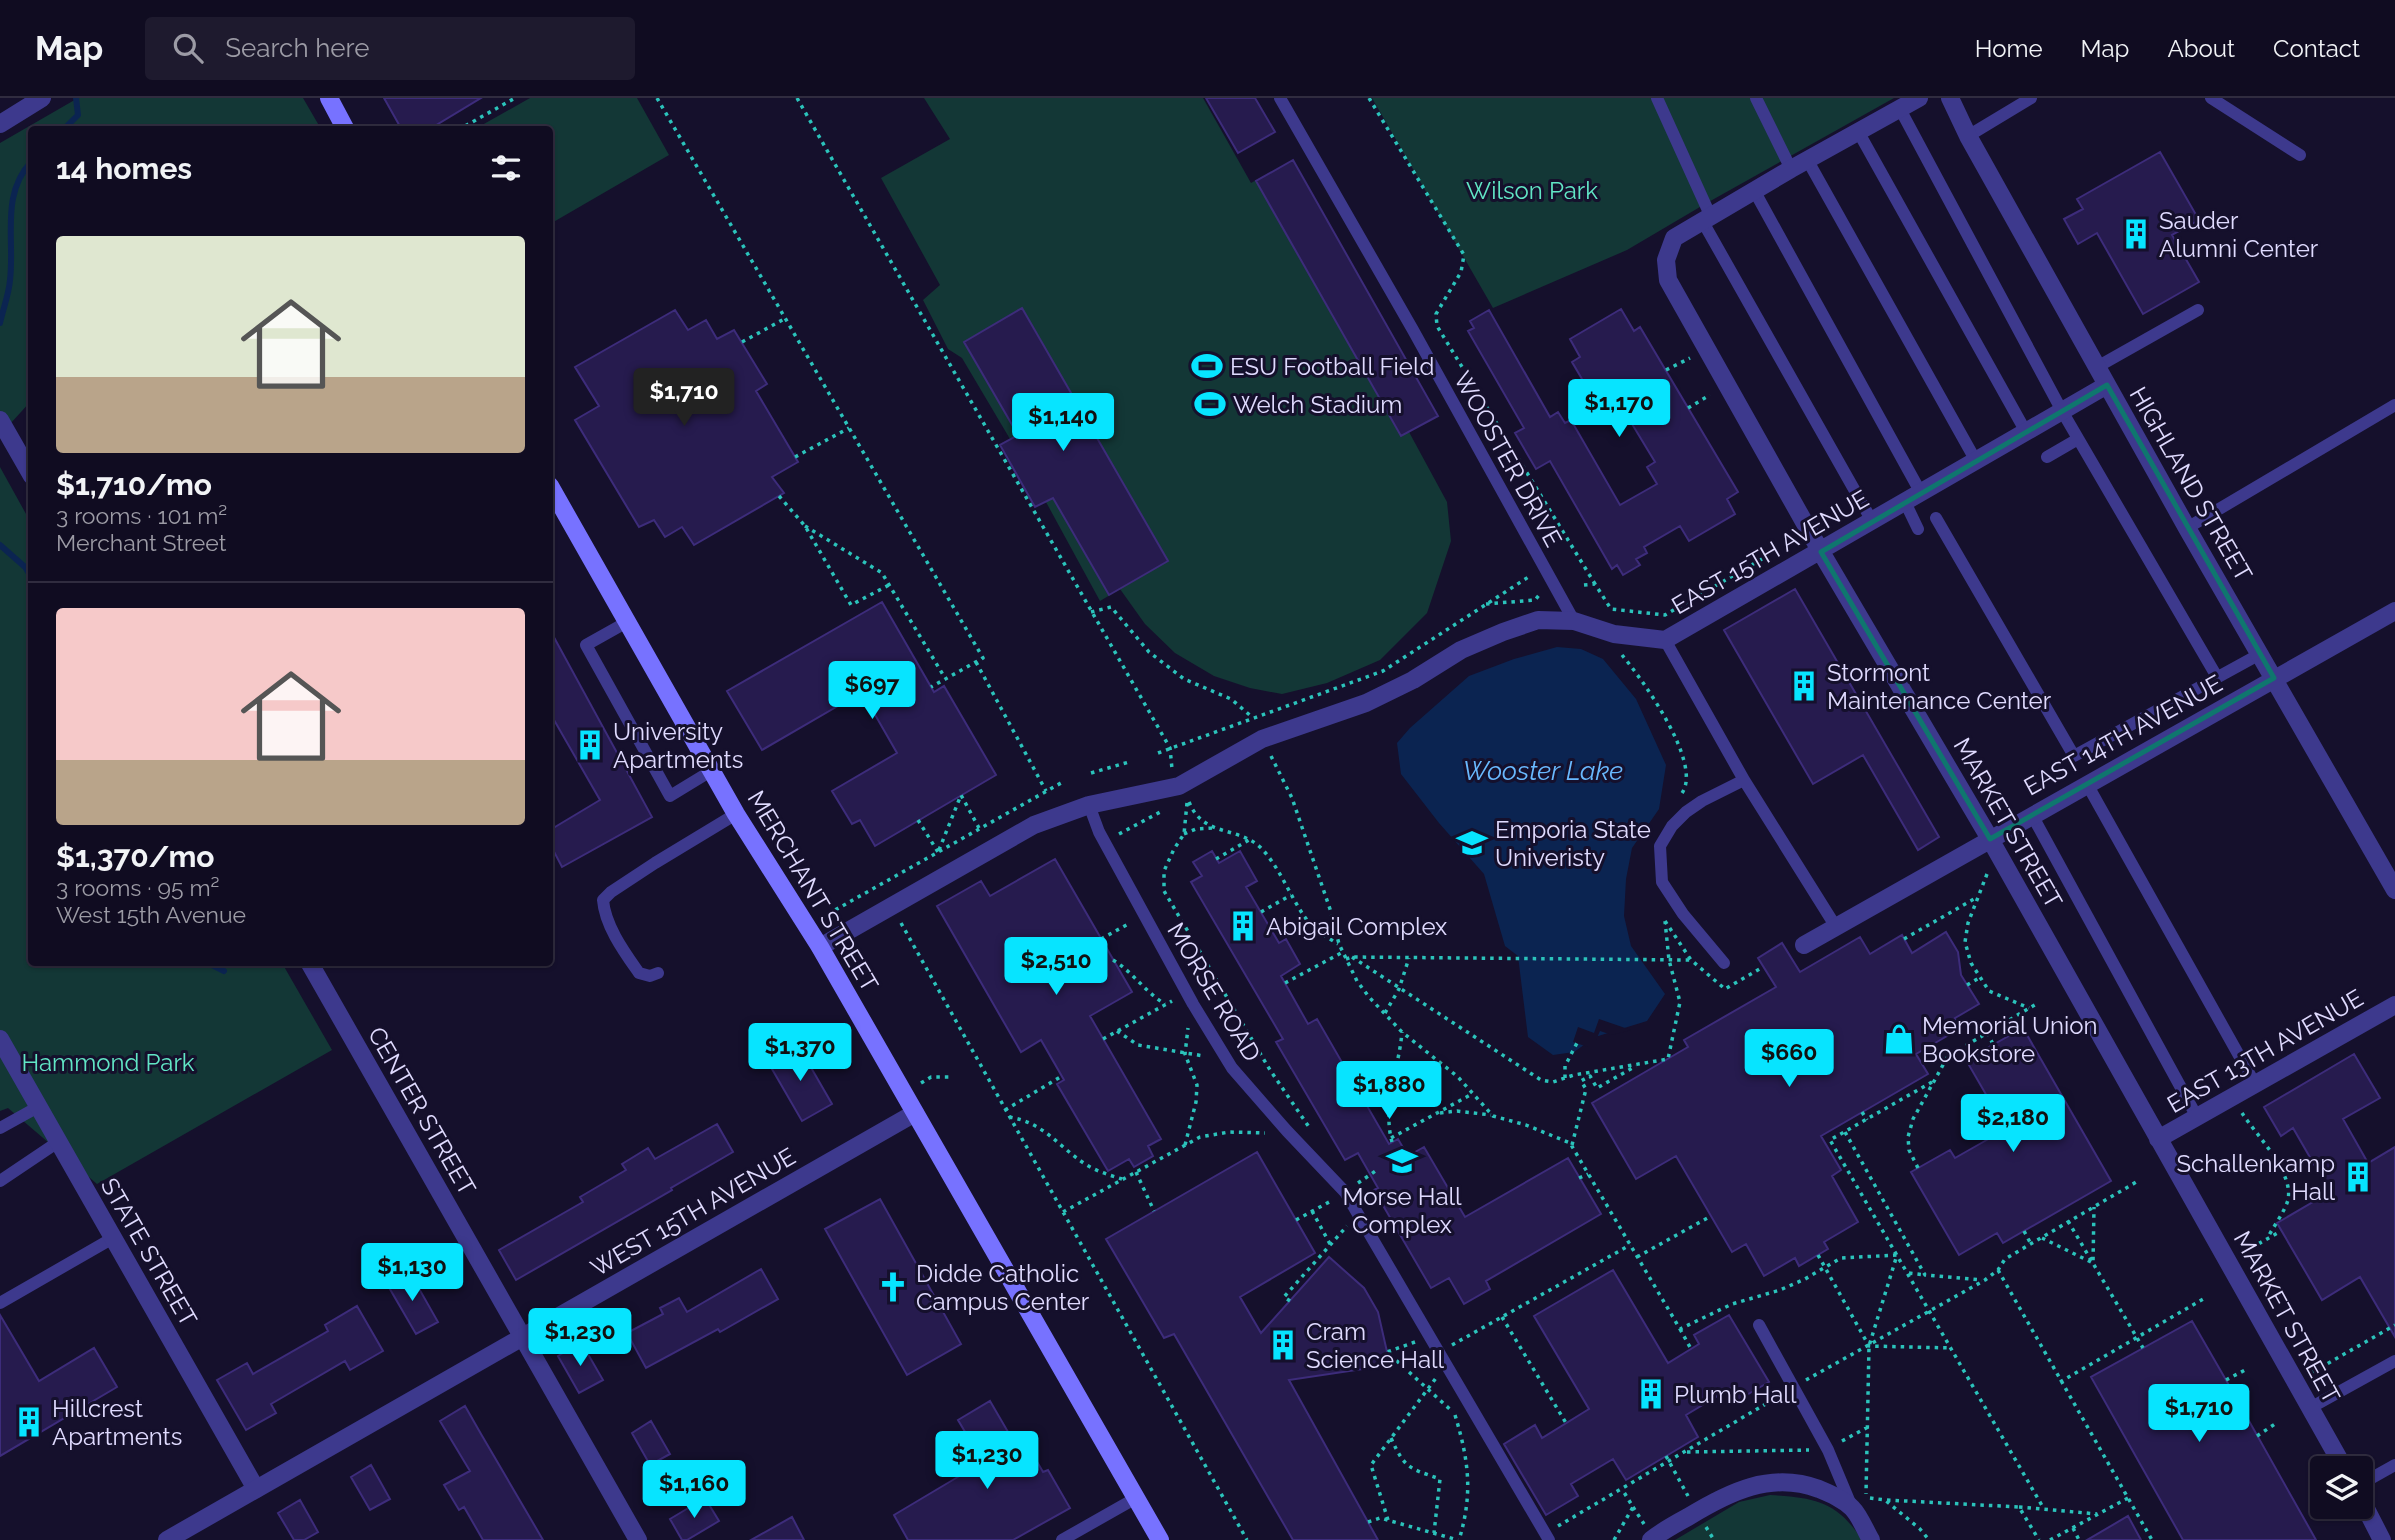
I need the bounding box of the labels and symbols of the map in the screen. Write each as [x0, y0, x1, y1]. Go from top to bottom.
park label: Wilson Park [1466, 176, 1598, 205]
place label: Sauder Alumni Center [2159, 206, 2319, 263]
building icon: Sauder Alumni Center [2119, 217, 2153, 251]
sports icon: ESU Football Field [1190, 349, 1224, 383]
place label: ESU Football Field [1230, 352, 1434, 381]
street label: WOOSTER DRIVE [1448, 366, 1568, 552]
pin: $1,710 [627, 368, 741, 428]
pin: $1,170 [1562, 380, 1676, 439]
street label: HIGHLAND STREET [2124, 382, 2259, 587]
sports icon: Welch Stadium [1193, 387, 1227, 421]
place label: Welch Stadium [1233, 390, 1402, 419]
pin: $1,140 [1006, 394, 1120, 453]
street label: EAST 15TH AVENUE [1666, 484, 1874, 620]
place label: Stormont Maintenance Center [1827, 658, 2052, 715]
pin: $697 [831, 662, 913, 721]
street label: EAST 14TH AVENUE [2019, 668, 2227, 802]
building icon: Stormont Maintenance Center [1787, 669, 1821, 703]
place label: University Apartments [613, 717, 743, 774]
building icon: University Apartments [573, 728, 607, 762]
street label: MARKET STREET [1948, 733, 2069, 914]
water label: Wooster Lake [1463, 756, 1623, 786]
street label: MERCHANT STREET [742, 785, 885, 997]
place label: Emporia State Univeristy [1495, 815, 1651, 872]
school or university icon: Emporia State Univeristy [1455, 826, 1489, 860]
building icon: Abigail Complex [1226, 909, 1260, 943]
place label: Abigail Complex [1266, 912, 1447, 941]
street label: MORSE ROAD [1161, 917, 1267, 1067]
pin: $2,510 [999, 937, 1113, 997]
street label: EAST 13TH AVENUE [2162, 983, 2368, 1119]
place label: Memorial Union Bookstore [1922, 1011, 2097, 1068]
street label: CENTER STREET [362, 1022, 482, 1201]
shop icon: Memorial Union Bookstore [1882, 1022, 1916, 1056]
pin: $1,370 [743, 1024, 857, 1083]
pin: $660 [1748, 1030, 1830, 1089]
park label: Hammond Park [21, 1048, 195, 1077]
pin: $1,880 [1332, 1062, 1446, 1121]
pin: $2,180 [1956, 1094, 2070, 1154]
street label: WEST 15TH AVENUE [585, 1142, 801, 1282]
school or university icon: Morse Hall Complex [1385, 1144, 1419, 1178]
place label: Schallenkamp Hall [2176, 1149, 2335, 1206]
building icon: Schallenkamp Hall [2341, 1160, 2375, 1194]
street label: STATE STREET [95, 1173, 203, 1332]
place label: Morse Hall Complex [1342, 1182, 1462, 1239]
street label: MARKET STREET [2228, 1226, 2346, 1408]
pin: $1,130 [355, 1244, 469, 1303]
place label: Didde Catholic Campus Center [916, 1259, 1090, 1316]
church icon: Didde Catholic Campus Center [876, 1270, 910, 1304]
pin: $1,230 [523, 1308, 637, 1368]
place label: Cram Science Hall [1306, 1317, 1445, 1374]
building icon: Cram Science Hall [1266, 1328, 1300, 1362]
building icon: Plumb Hall [1634, 1377, 1668, 1411]
place label: Plumb Hall [1674, 1380, 1797, 1409]
pin: $1,710 [2142, 1384, 2256, 1444]
place label: Hillcrest Apartments [52, 1394, 182, 1451]
building icon: Hillcrest Apartments [12, 1405, 46, 1439]
pin: $1,230 [930, 1432, 1044, 1491]
pin: $1,160 [637, 1460, 751, 1520]

